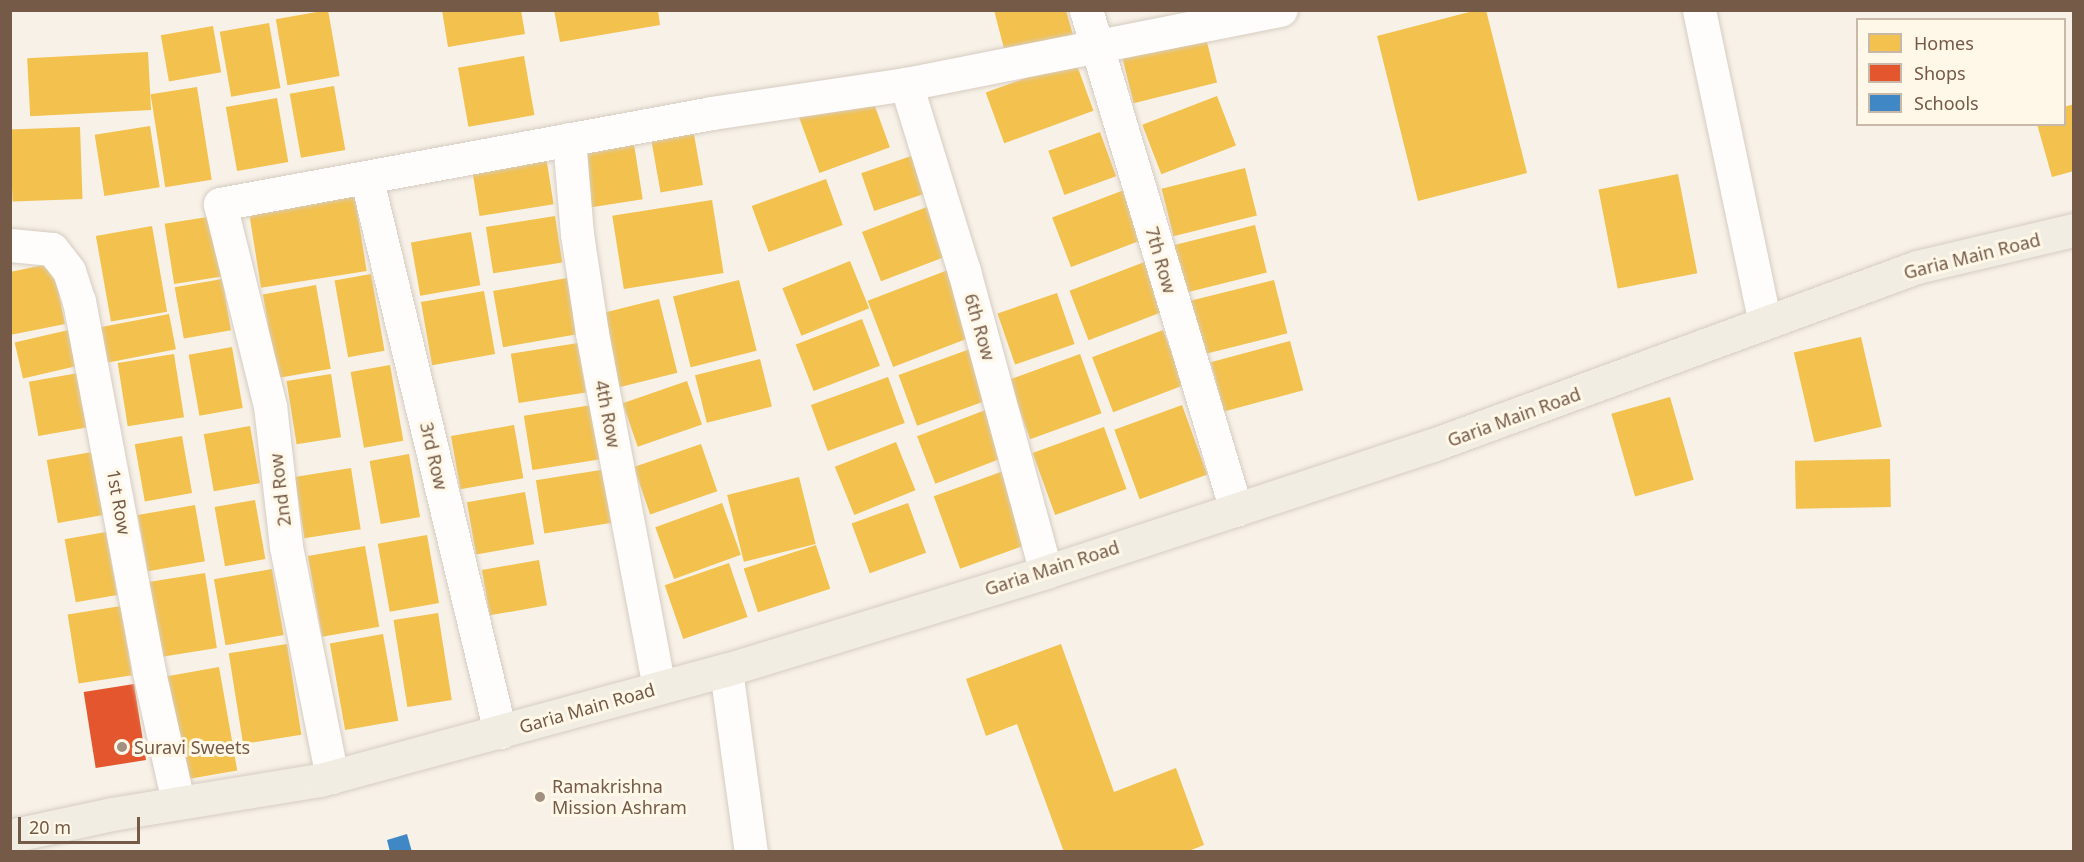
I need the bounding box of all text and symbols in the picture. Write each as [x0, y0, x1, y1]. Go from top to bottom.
legend [1856, 18, 2066, 126]
text: Homes [1914, 31, 1974, 55]
text: Shops [1914, 61, 1966, 85]
text: Schools [1914, 91, 1979, 115]
street label: 7th Row [1141, 224, 1181, 296]
street label: Garia Main Road [1901, 229, 2043, 283]
street label: 6th Row [960, 291, 1000, 363]
street label: 4th Row [591, 378, 625, 450]
street label: Garia Main Road [1444, 383, 1584, 451]
street label: 3rd Row [416, 420, 452, 492]
street label: 2nd Row [265, 452, 295, 528]
street label: 1st Row [103, 468, 135, 536]
street label: Garia Main Road [982, 536, 1122, 600]
street label: Garia Main Road [517, 678, 657, 738]
place label: Suravi Sweets [134, 736, 250, 758]
marker: Suravi Sweets [115, 740, 129, 754]
place label: Ramakrishna Mission Ashram [552, 776, 687, 818]
marker: Ramakrishna Mission Ashram [533, 790, 547, 804]
scale bar [21, 805, 142, 843]
text: 20 m [29, 815, 71, 839]

